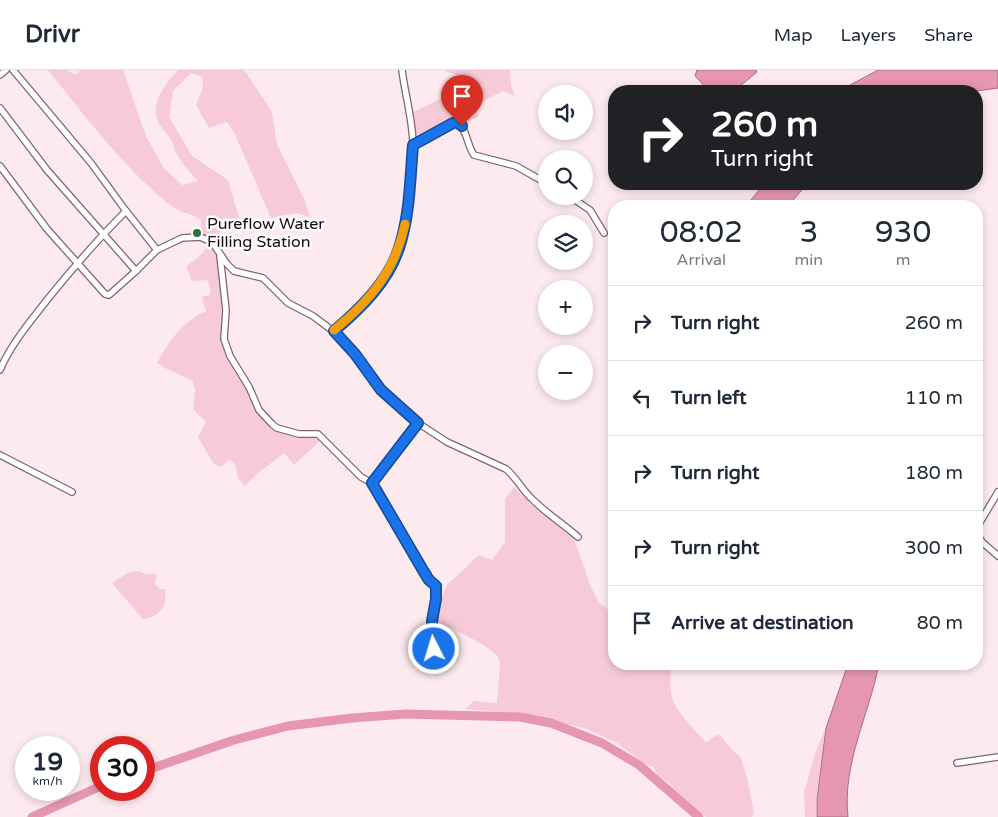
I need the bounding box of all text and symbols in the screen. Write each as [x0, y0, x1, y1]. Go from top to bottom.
text: Drivr [25, 20, 80, 49]
text: Map [774, 24, 813, 46]
text: Layers [841, 24, 896, 46]
text: Share [924, 24, 973, 46]
pin [441, 75, 483, 126]
icon: arrive [448, 82, 476, 110]
map controls [538, 85, 593, 400]
button: sound [538, 85, 593, 140]
text: 260 m [711, 104, 818, 146]
icon: right [628, 105, 693, 170]
text: Turn right [711, 146, 813, 172]
button: search [538, 150, 593, 205]
place label: Pureflow Water Filling Station [207, 214, 325, 252]
text: 08:02 [660, 214, 743, 251]
text: 3 [799, 214, 818, 251]
text: 930 [875, 214, 931, 251]
button: layers [538, 215, 593, 270]
marker: Pureflow Water Filling Station [191, 227, 203, 239]
text: Arrival [677, 250, 726, 270]
text: min [795, 250, 823, 270]
text: m [896, 250, 910, 270]
button: + [538, 280, 593, 335]
icon: right [628, 309, 656, 337]
text: Turn right [671, 312, 759, 334]
text: 260 m [905, 312, 963, 334]
button: − [538, 345, 593, 400]
icon: left [628, 384, 656, 412]
text: Turn left [671, 387, 747, 409]
text: 110 m [905, 387, 963, 409]
icon: right [628, 459, 656, 487]
text: Turn right [671, 462, 759, 484]
text: 180 m [905, 462, 963, 484]
icon: right [628, 534, 656, 562]
text: Turn right [671, 537, 759, 559]
text: 300 m [905, 537, 963, 559]
icon: arrive [628, 609, 656, 637]
text: Arrive at destination [671, 612, 854, 634]
text: 80 m [917, 612, 963, 634]
position arrow [407, 622, 459, 674]
speed limit sign: 30 [90, 736, 155, 801]
text: 19 [32, 747, 63, 777]
text: km/h [32, 774, 63, 788]

